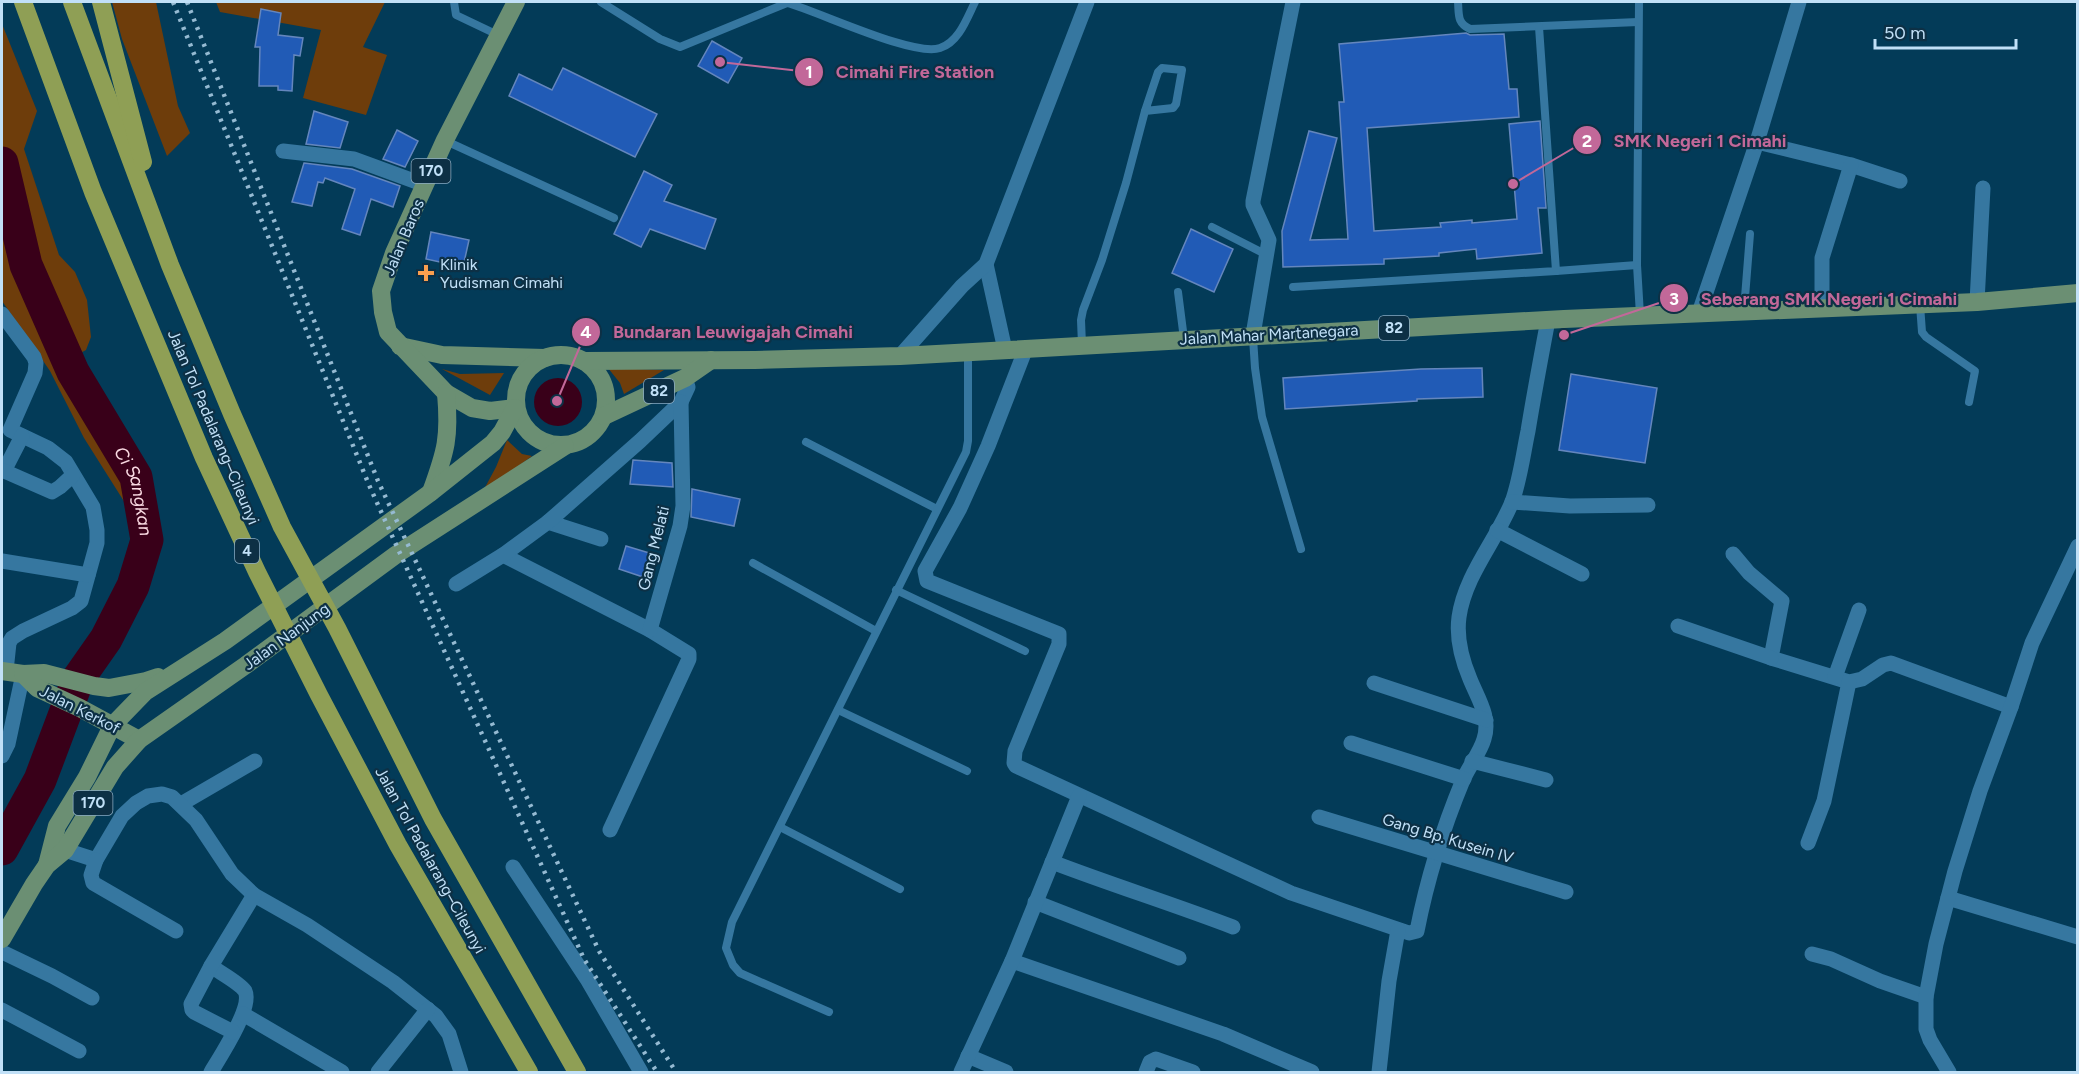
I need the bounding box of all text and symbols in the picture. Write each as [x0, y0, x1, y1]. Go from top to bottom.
scale bar [1875, 12, 2016, 50]
text: 50 m [1884, 22, 1926, 44]
callout: Cimahi Fire Station [794, 54, 1006, 90]
text: 1 [805, 61, 813, 83]
text: Cimahi Fire Station [836, 61, 994, 83]
callout: SMK Negeri 1 Cimahi [1572, 122, 1799, 158]
text: 2 [1582, 130, 1592, 152]
text: SMK Negeri 1 Cimahi [1613, 130, 1787, 152]
road number: 170 [412, 159, 450, 183]
street label: Jalan Baros [379, 196, 428, 278]
place label: Klinik Yudisman Cimahi [440, 255, 563, 292]
marker: Klinik Yudisman Cimahi [417, 264, 435, 282]
callout: Seberang SMK Negeri 1 Cimahi [1659, 280, 1969, 316]
text: 3 [1669, 288, 1679, 310]
text: Seberang SMK Negeri 1 Cimahi [1701, 288, 1957, 310]
callout: Bundaran Leuwigajah Cimahi [571, 314, 865, 350]
road number: 82 [1379, 316, 1409, 340]
street label: Jalan Mahar Martanegara [1179, 320, 1359, 349]
text: 4 [580, 321, 592, 343]
text: Bundaran Leuwigajah Cimahi [613, 321, 853, 343]
street label: Jalan Tol Padalarang–Cileunyi [164, 327, 263, 528]
road number: 82 [644, 379, 674, 403]
water label: Ci Sangkan [109, 442, 157, 537]
street label: Gang Melati [634, 504, 673, 592]
road number: 4 [235, 539, 259, 563]
street label: Jalan Nanjung [239, 599, 333, 674]
street label: Jalan Kerkof [36, 681, 123, 738]
street label: Jalan Tol Padalarang–Cileunyi [371, 764, 490, 957]
road number: 170 [74, 791, 112, 815]
street label: Gang Bp. Kusein IV [1380, 810, 1516, 867]

